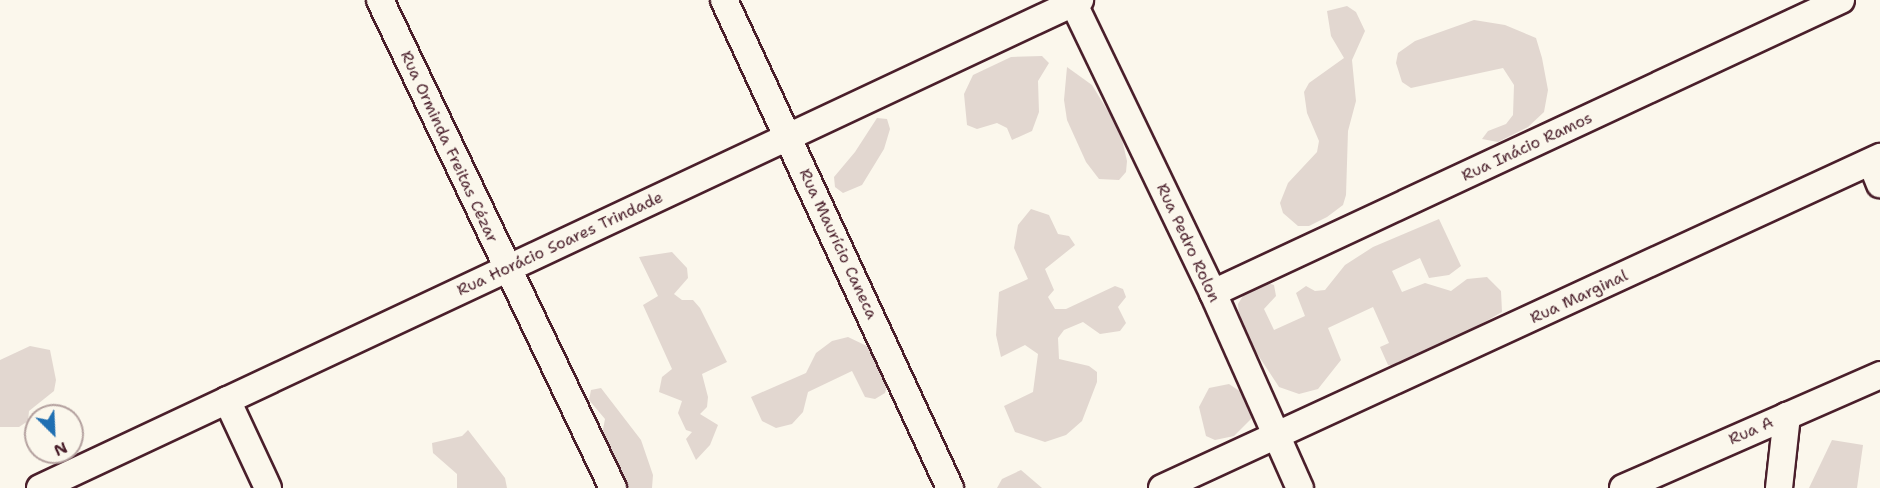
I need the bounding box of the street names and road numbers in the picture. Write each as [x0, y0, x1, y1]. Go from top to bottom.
street label: Rua Orminda Freitas Cézar [396, 48, 502, 246]
street label: Rua Inácio Ramos [1459, 108, 1595, 186]
street label: Rua Maurício Caneca [795, 166, 881, 322]
street label: Rua Pedro Rolon [1152, 181, 1224, 305]
street label: Rua Horácio Soares Trindade [454, 188, 666, 300]
street label: Rua Marginal [1527, 266, 1631, 328]
street label: Rua A [1726, 413, 1776, 449]

